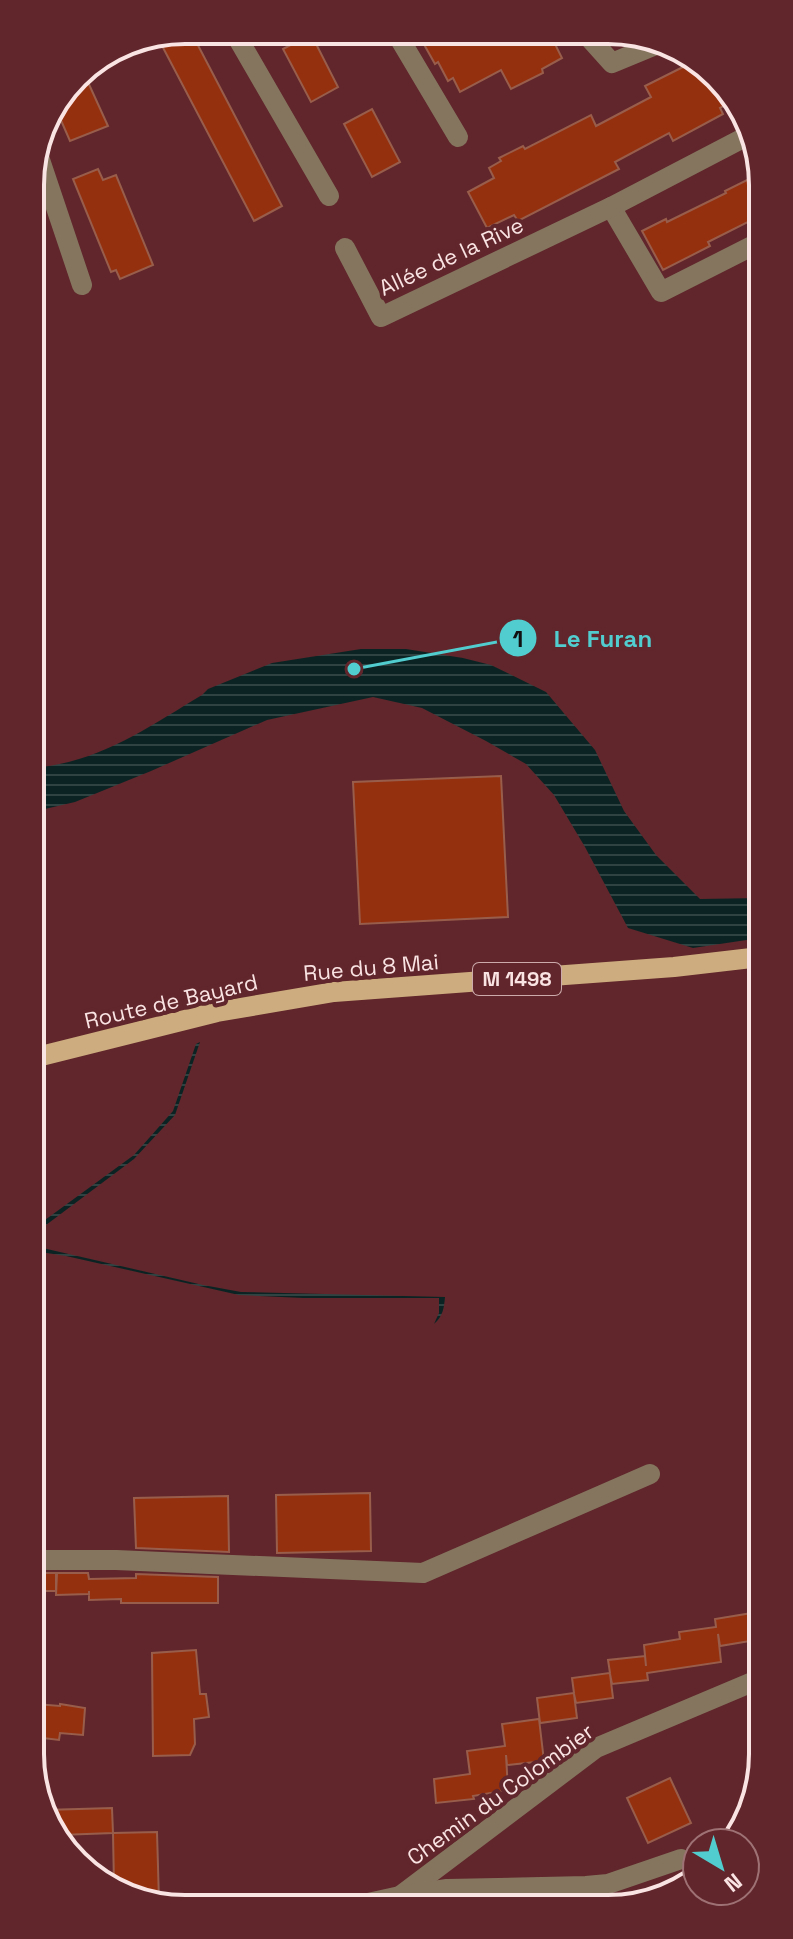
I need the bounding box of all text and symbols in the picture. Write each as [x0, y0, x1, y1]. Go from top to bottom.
street label: Allée de la Rive [374, 210, 528, 302]
callout: Le Furan [498, 614, 669, 662]
text: 1 [513, 623, 523, 654]
text: Le Furan [554, 623, 652, 654]
street label: Rue du 8 Mai [302, 947, 440, 987]
road number: M 1498 [473, 963, 561, 995]
street label: Route de Bayard [81, 967, 261, 1035]
street label: Chemin du Colombier [401, 1717, 599, 1871]
north arrow [681, 1827, 761, 1907]
text: N [719, 1867, 748, 1898]

